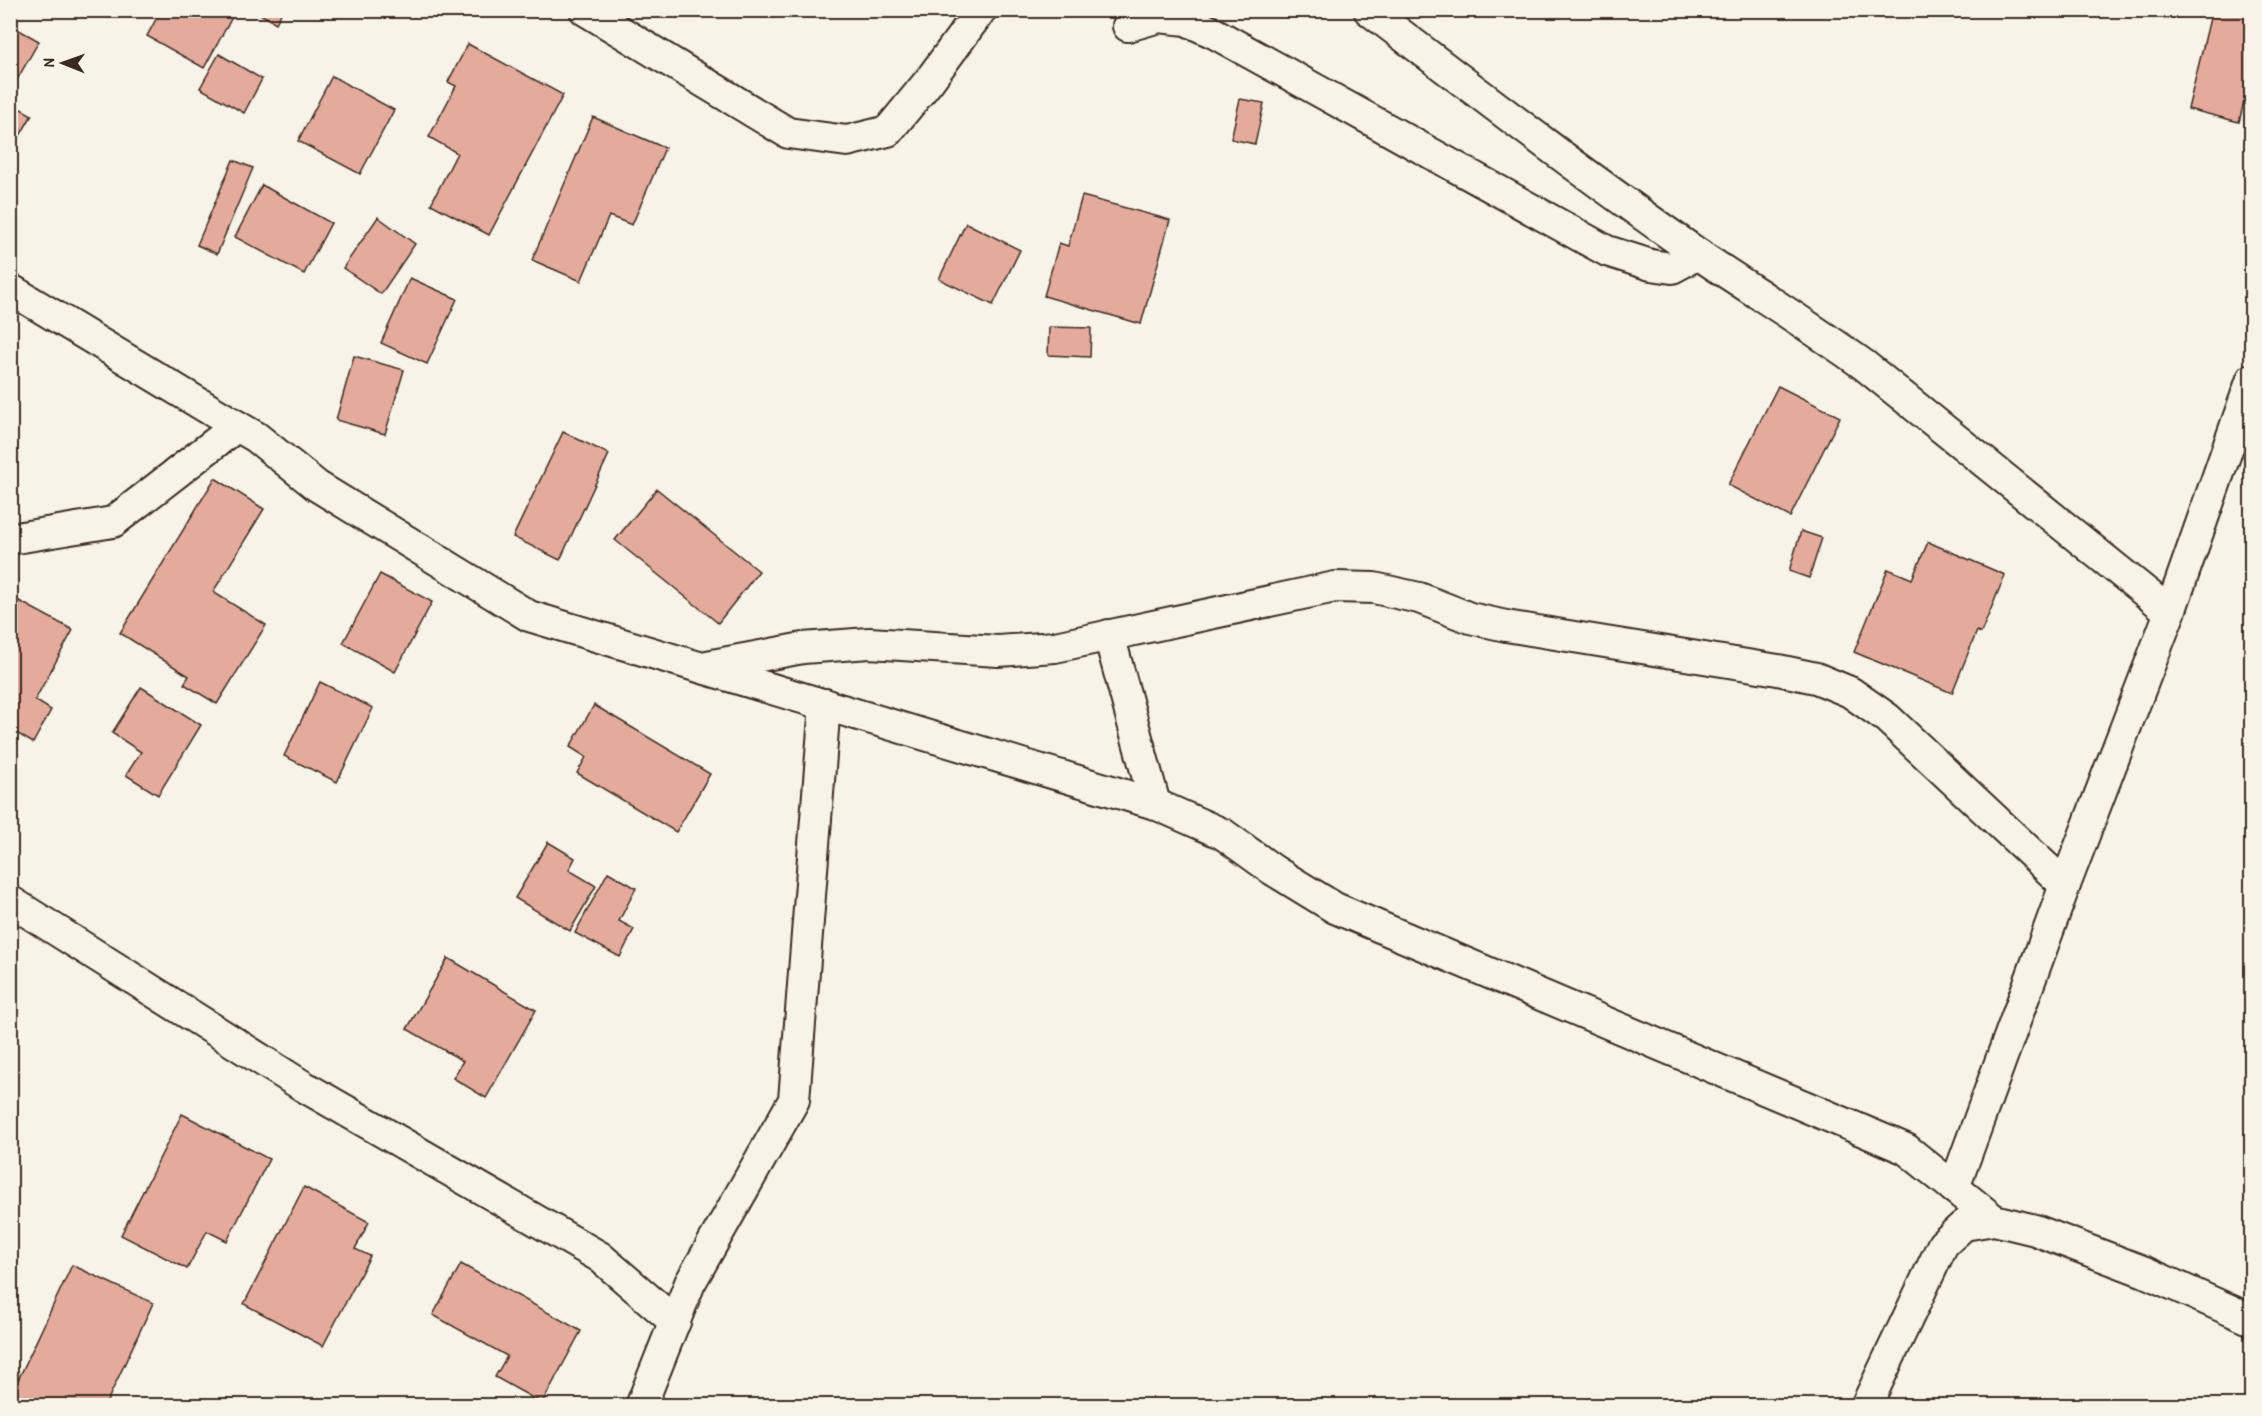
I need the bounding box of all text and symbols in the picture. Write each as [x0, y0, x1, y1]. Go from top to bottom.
north arrow [33, 33, 93, 93]
text: N [37, 58, 59, 67]

